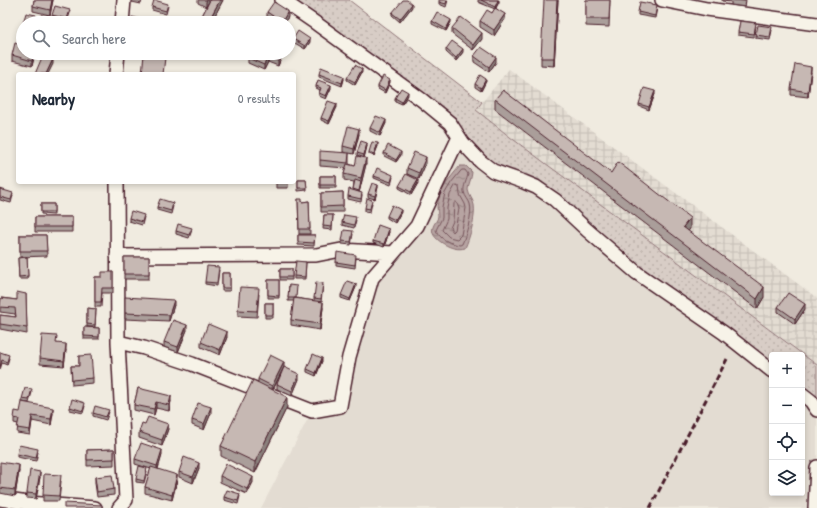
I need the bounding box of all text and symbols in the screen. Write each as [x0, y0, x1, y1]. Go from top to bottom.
search box [16, 16, 296, 60]
icon: search [30, 27, 52, 49]
text: Search here [62, 28, 126, 49]
text: Nearby [32, 87, 75, 110]
text: 0 results [238, 89, 280, 107]
map controls [769, 352, 805, 496]
button: + [769, 352, 805, 388]
button: − [769, 388, 805, 424]
button: locate [769, 424, 805, 460]
button: layers [769, 460, 805, 496]

